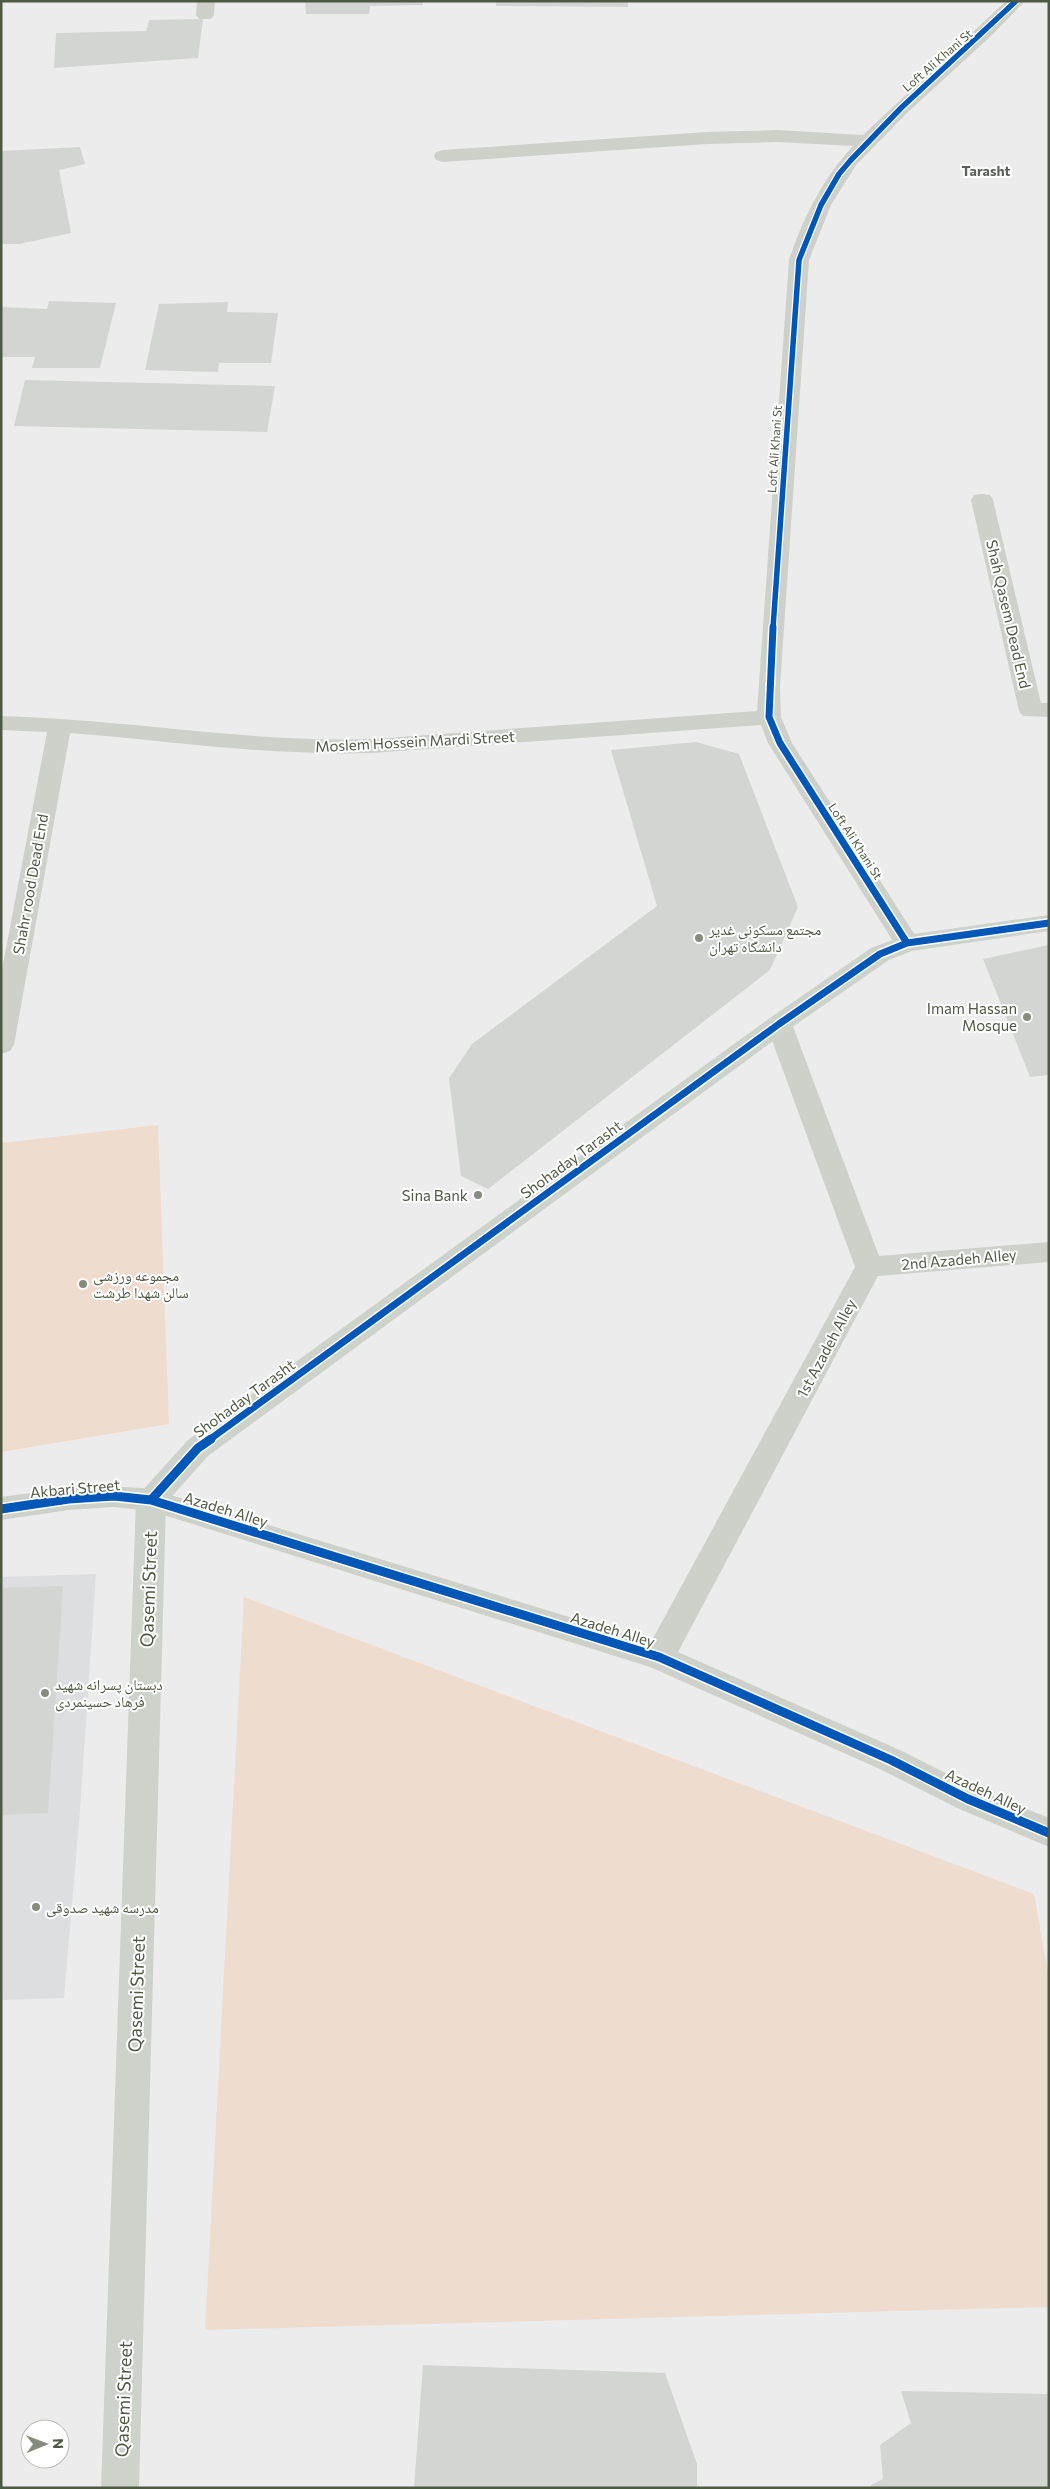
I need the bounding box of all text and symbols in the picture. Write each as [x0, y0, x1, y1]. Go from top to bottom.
street label: Loft Ali Khani St [899, 26, 975, 94]
district label: Tarasht [961, 162, 1011, 179]
street label: Loft Ali Khani St [764, 405, 784, 493]
street label: Shah Qasem Dead End [983, 538, 1035, 690]
street label: Moslem Hossein Mardi Street [315, 727, 515, 755]
street label: Loft Ali Khani St [826, 800, 886, 882]
street label: Shahr rood Dead End [9, 812, 51, 956]
place label: مجتمع مسکونی غدیر دانشگاه تهران [708, 920, 821, 957]
marker: مجتمع مسکونی غدیر دانشگاه تهران [693, 932, 705, 944]
place label: Imam Hassan Mosque [927, 999, 1017, 1034]
marker: Imam Hassan Mosque [1021, 1011, 1033, 1023]
street label: Shohaday Tarasht [517, 1116, 625, 1202]
place label: Sina Bank [402, 1186, 468, 1204]
marker: Sina Bank [472, 1189, 484, 1201]
street label: 2nd Azadeh Alley [901, 1245, 1018, 1273]
place label: مجموعه ورزشی سالن شهدا طرشت [93, 1266, 189, 1303]
marker: مجموعه ورزشی سالن شهدا طرشت [77, 1278, 89, 1290]
street label: 1st Azadeh Alley [792, 1295, 860, 1401]
street label: Shohaday Tarasht [190, 1355, 298, 1441]
street label: Akbari Street [29, 1475, 121, 1501]
street label: Azadeh Alley [182, 1488, 271, 1530]
street label: Qasemi Street [135, 1530, 161, 1648]
street label: Azadeh Alley [569, 1608, 658, 1650]
place label: دبستان پسرانه شهيد فرهاد حسينمردی [55, 1675, 163, 1712]
marker: دبستان پسرانه شهيد فرهاد حسينمردی [39, 1687, 51, 1699]
street label: Azadeh Alley [943, 1764, 1030, 1818]
place label: مدرسه شهید صدوقی [46, 1898, 159, 1918]
marker: مدرسه شهید صدوقی [30, 1901, 42, 1913]
street label: Qasemi Street [123, 1935, 149, 2053]
street label: Qasemi Street [110, 2340, 136, 2458]
north arrow [20, 2419, 70, 2469]
text: N [50, 2438, 67, 2449]

